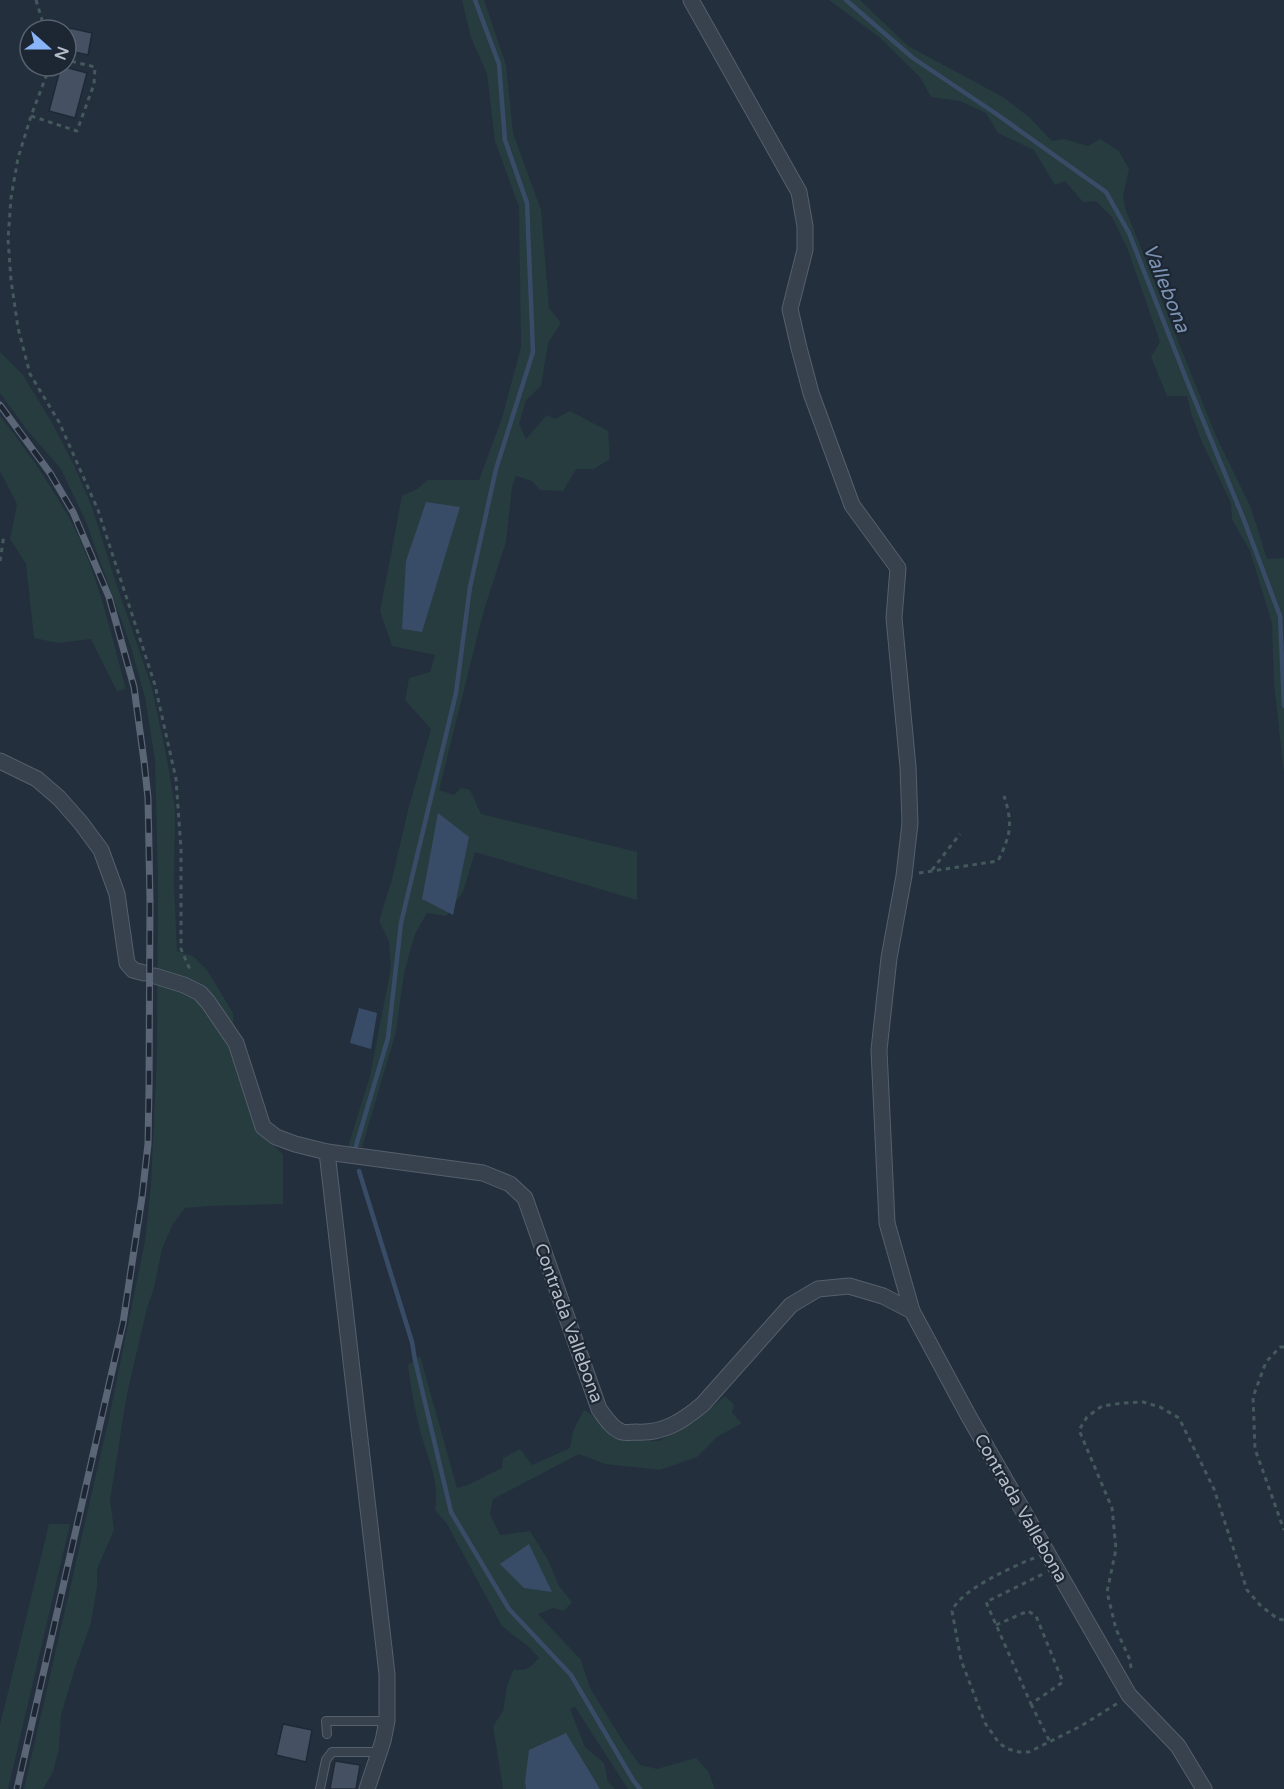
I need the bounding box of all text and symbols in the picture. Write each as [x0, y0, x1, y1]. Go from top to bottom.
north arrow [18, 18, 78, 78]
text: N [49, 43, 73, 63]
water label: Vallebona [1137, 241, 1195, 337]
street label: Contrada Vallebona [530, 1240, 608, 1406]
street label: Contrada Vallebona [969, 1430, 1073, 1586]

